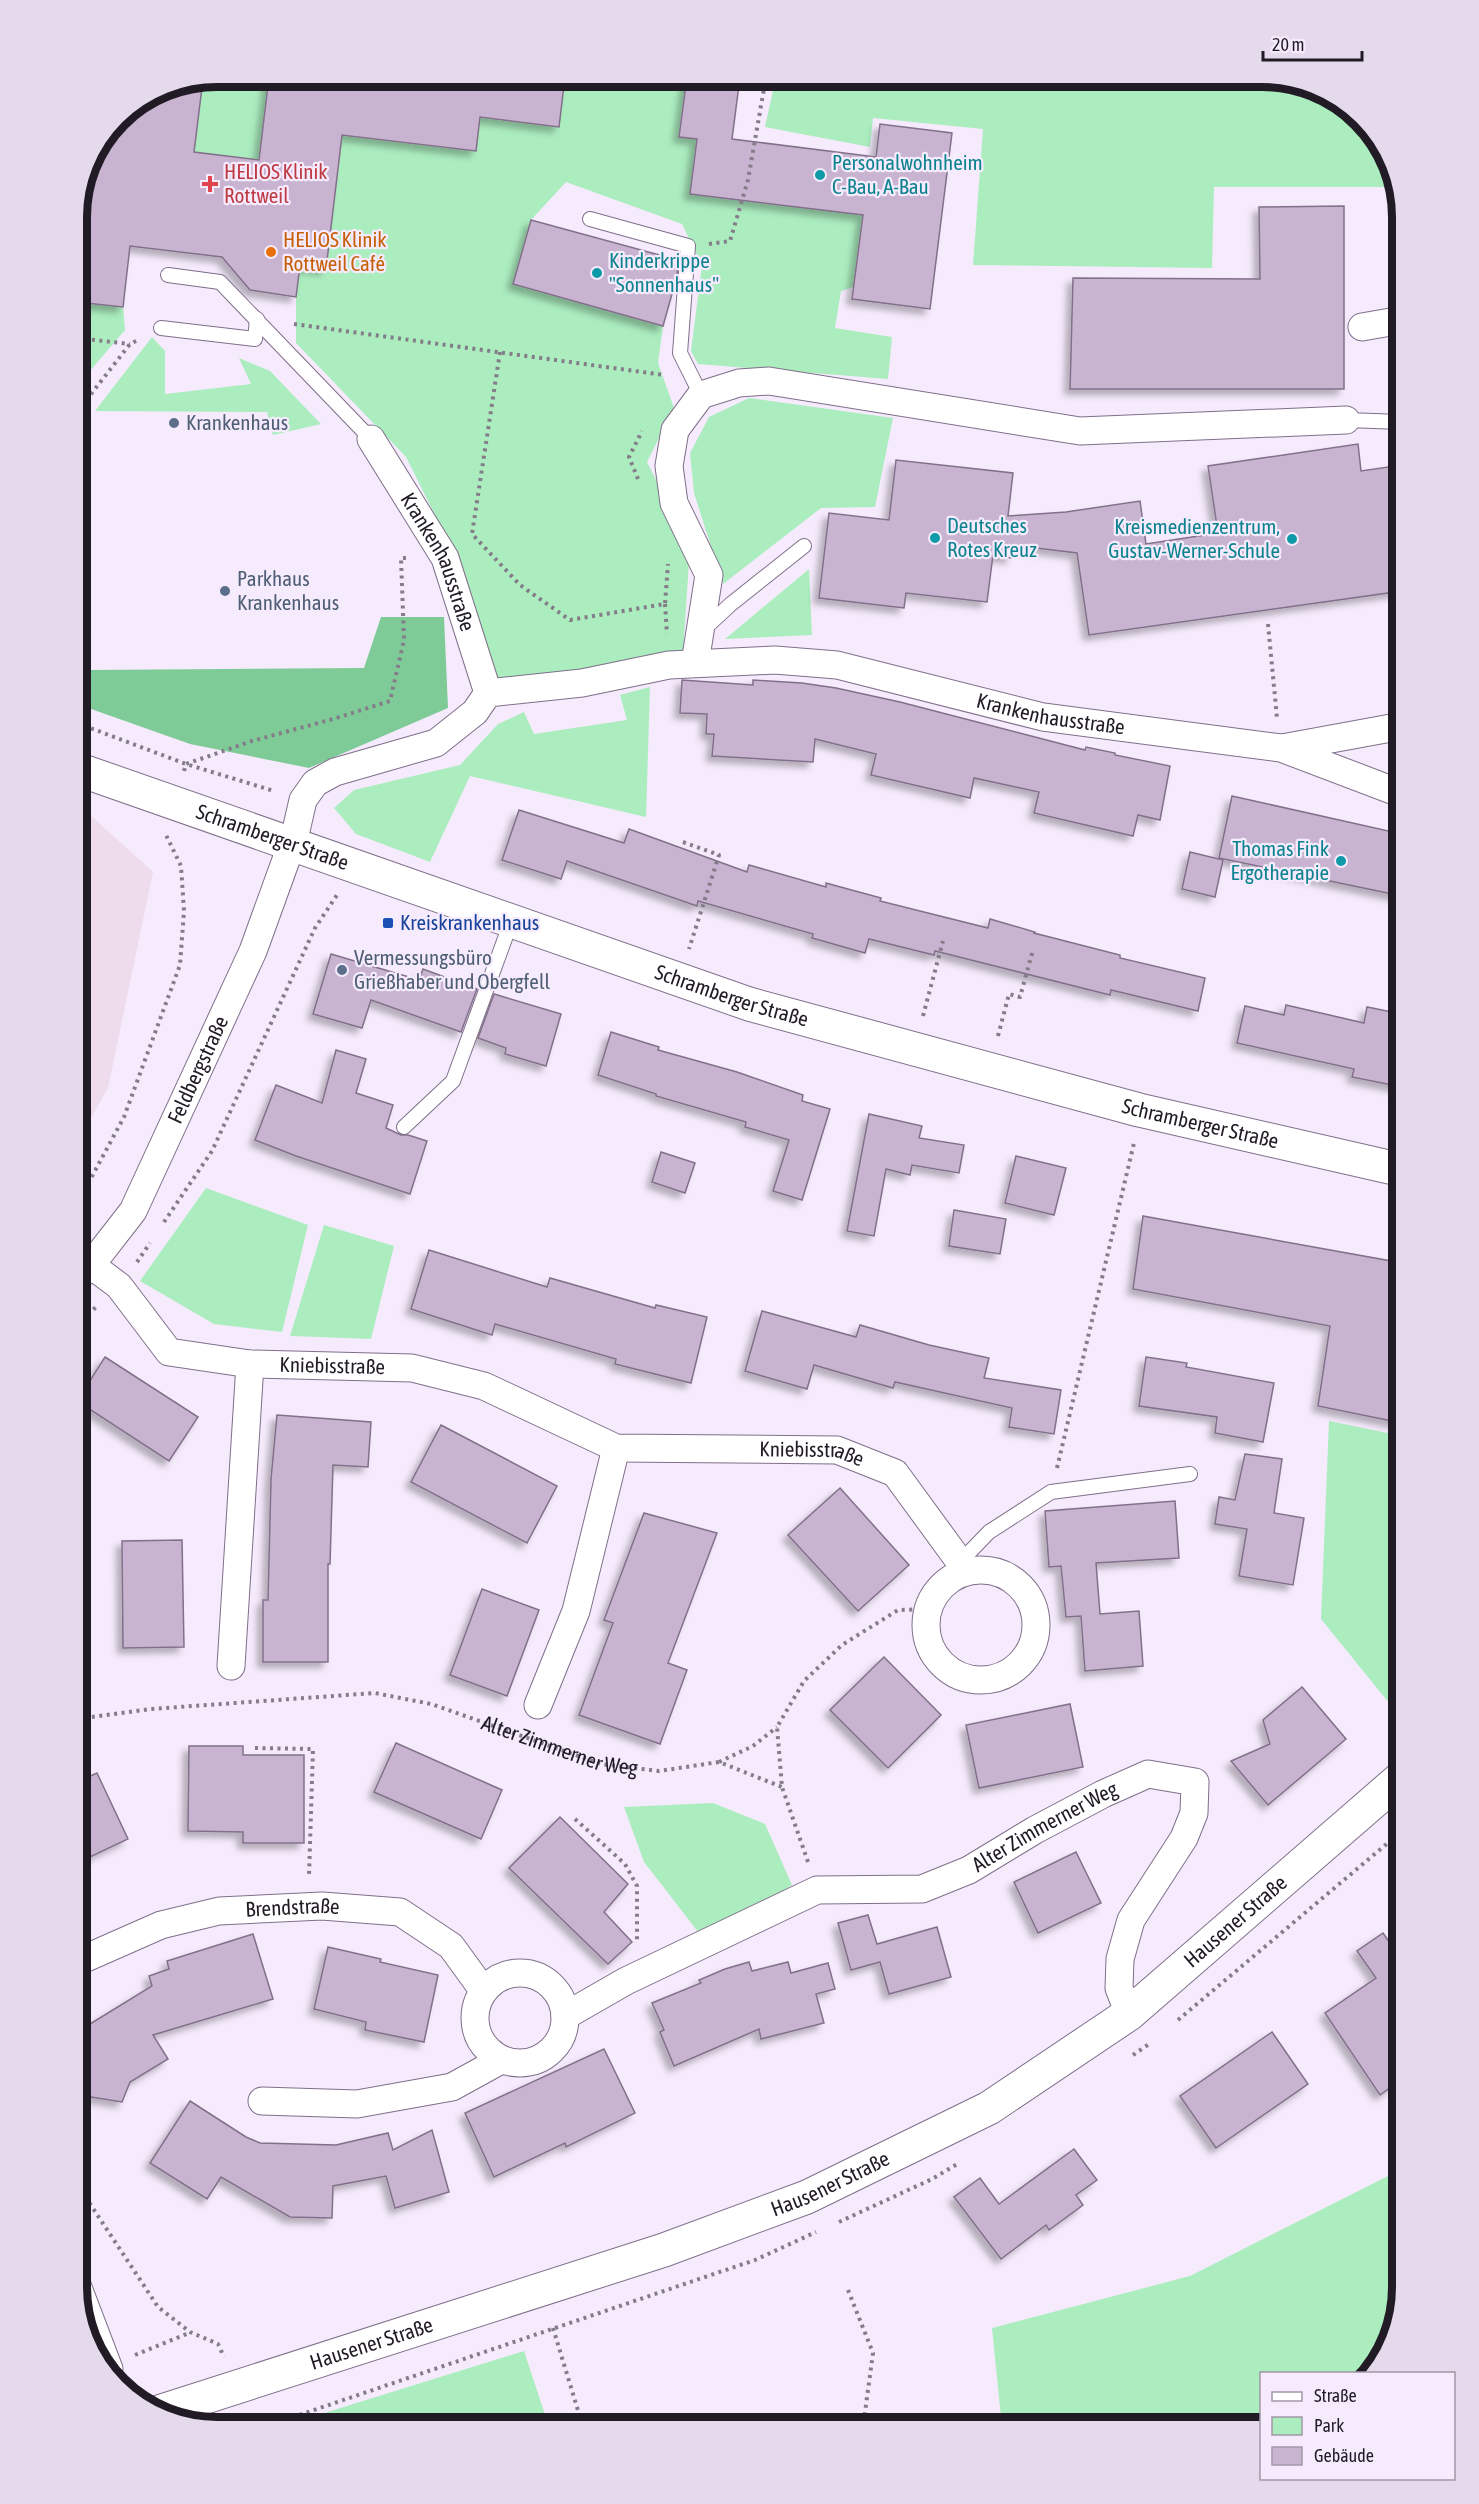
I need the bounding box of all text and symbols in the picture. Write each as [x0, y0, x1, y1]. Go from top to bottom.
scale bar [1263, 24, 1362, 62]
text: 20 m [1272, 34, 1304, 55]
place label: Personalwohnheim C-Bau, A-Bau [832, 150, 983, 198]
place label: HELIOS Klinik Rottweil [224, 159, 328, 207]
marker: Personalwohnheim C-Bau, A-Bau [813, 168, 827, 182]
marker: HELIOS Klinik Rottweil [201, 175, 219, 193]
place label: HELIOS Klinik Rottweil Café [283, 227, 387, 275]
marker: HELIOS Klinik Rottweil Café [264, 245, 278, 259]
place label: Kinderkrippe "Sonnenhaus" [609, 248, 719, 296]
marker: Kinderkrippe "Sonnenhaus" [590, 266, 604, 280]
place label: Krankenhaus [186, 410, 288, 434]
marker: Krankenhaus [167, 416, 181, 430]
street label: Krankenhausstraße [396, 488, 481, 634]
place label: Deutsches Rotes Kreuz [947, 513, 1037, 561]
place label: Kreismedienzentrum, Gustav-Werner-Schule [1108, 514, 1280, 562]
marker: Deutsches Rotes Kreuz [928, 531, 942, 545]
marker: Kreismedienzentrum, Gustav-Werner-Schule [1285, 532, 1299, 546]
place label: Parkhaus Krankenhaus [237, 566, 339, 614]
marker: Parkhaus Krankenhaus [218, 584, 232, 598]
street label: Krankenhausstraße [974, 688, 1126, 739]
street label: Schramberger Straße [193, 799, 352, 874]
place label: Thomas Fink Ergotherapie [1230, 836, 1329, 884]
marker: Thomas Fink Ergotherapie [1334, 854, 1348, 868]
place label: Kreiskrankenhaus [400, 910, 539, 934]
marker: Kreiskrankenhaus [381, 916, 395, 930]
place label: Vermessungsbüro Grießhaber und Obergfell [354, 945, 550, 993]
street label: Schramberger Straße [652, 959, 811, 1031]
marker: Vermessungsbüro Grießhaber und Obergfell [335, 963, 349, 977]
street label: Feldbergstraße [162, 1012, 232, 1127]
street label: Schramberger Straße [1120, 1093, 1281, 1152]
street label: Kniebisstraße [279, 1352, 385, 1378]
street label: Kniebisstraße [759, 1436, 868, 1471]
street label: Alter Zimmerner Weg [479, 1710, 639, 1779]
street label: Alter Zimmerner Weg [967, 1776, 1121, 1876]
street label: Hausener Straße [1179, 1870, 1291, 1972]
street label: Brendstraße [245, 1893, 341, 1921]
street label: Hausener Straße [767, 2146, 893, 2220]
street label: Hausener Straße [307, 2312, 436, 2374]
legend [1260, 2372, 1455, 2480]
text: Straße [1314, 2385, 1357, 2406]
text: Park [1314, 2415, 1344, 2436]
text: Gebäude [1314, 2445, 1374, 2466]

